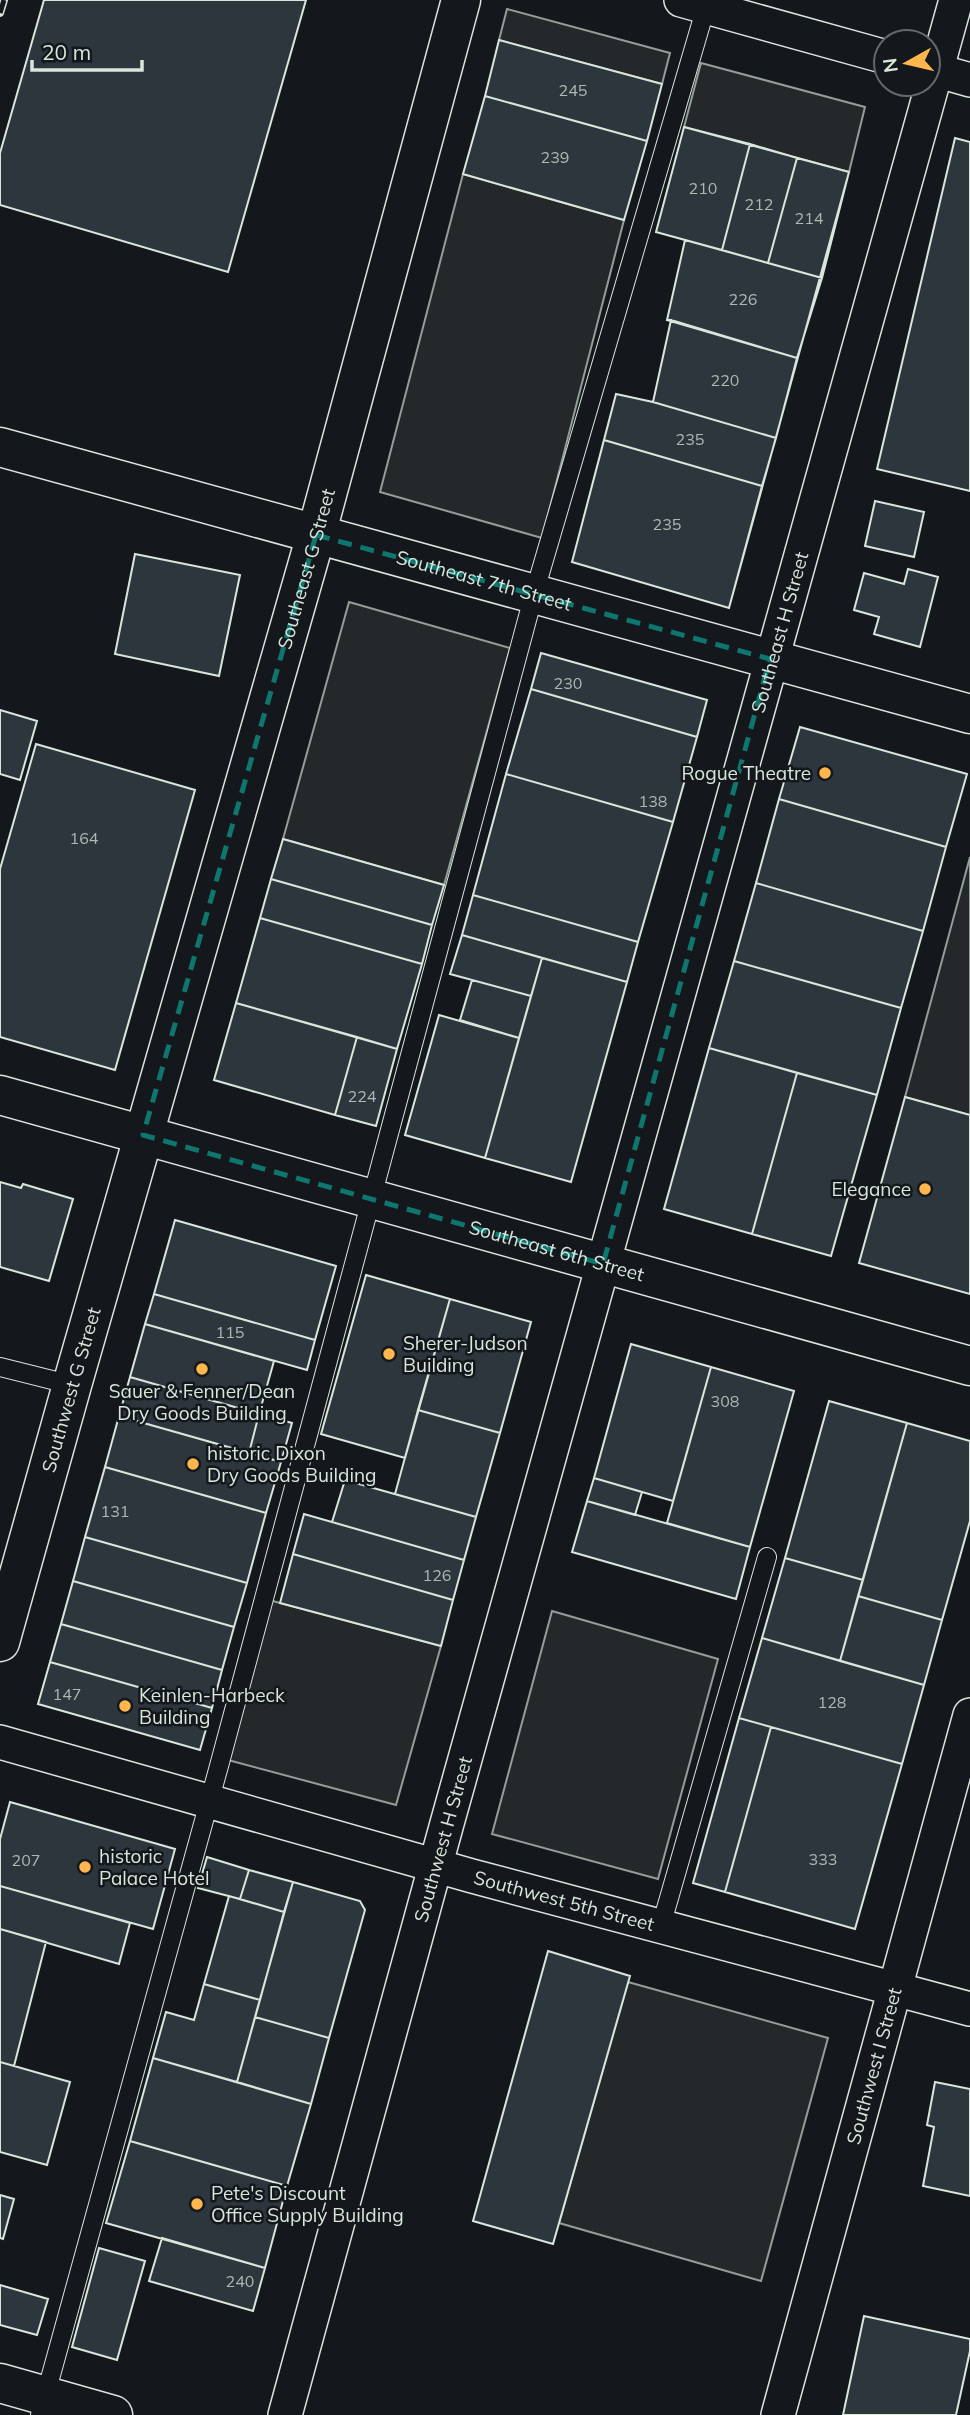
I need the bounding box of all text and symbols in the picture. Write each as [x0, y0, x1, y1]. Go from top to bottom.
scale bar [32, 28, 142, 72]
north arrow [872, 28, 942, 98]
text: 20 m [42, 39, 91, 65]
text: N [877, 57, 903, 74]
house number: 245 [559, 80, 587, 100]
house number: 239 [541, 147, 569, 167]
house number: 210 [689, 178, 717, 198]
house number: 212 [745, 194, 773, 214]
house number: 214 [795, 208, 824, 228]
house number: 226 [729, 289, 757, 309]
house number: 220 [711, 370, 739, 390]
house number: 235 [676, 429, 704, 449]
street label: Southeast G Street [272, 486, 340, 652]
house number: 235 [653, 514, 681, 534]
street label: Southeast 7th Street [394, 545, 575, 616]
street label: Southeast H Street [746, 549, 813, 716]
house number: 230 [554, 673, 582, 693]
place label: Rogue Theatre [681, 761, 811, 785]
marker: Rogue Theatre [817, 765, 833, 781]
house number: 138 [639, 791, 667, 811]
house number: 164 [70, 828, 99, 848]
house number: 224 [348, 1086, 377, 1106]
place label: Elegance [831, 1177, 911, 1201]
marker: Elegance [917, 1181, 933, 1197]
street label: Southeast 6th Street [466, 1215, 647, 1287]
street label: Southwest G Street [36, 1304, 106, 1475]
house number: 115 [216, 1322, 244, 1342]
place label: Sherer-Judson Building [403, 1331, 528, 1377]
marker: Sherer-Judson Building [381, 1346, 397, 1362]
marker: Sauer & Fenner/Dean Dry Goods Building [194, 1361, 210, 1377]
place label: Sauer & Fenner/Dean Dry Goods Building [109, 1379, 295, 1425]
house number: 308 [711, 1391, 739, 1411]
place label: historic Dixon Dry Goods Building [207, 1441, 377, 1487]
marker: historic Dixon Dry Goods Building [185, 1456, 201, 1472]
house number: 131 [101, 1501, 129, 1521]
house number: 126 [423, 1565, 451, 1585]
place label: Keinlen-Harbeck Building [139, 1683, 285, 1729]
house number: 147 [53, 1684, 81, 1704]
house number: 128 [818, 1692, 846, 1712]
marker: Keinlen-Harbeck Building [117, 1698, 133, 1714]
street label: Southwest H Street [408, 1753, 477, 1925]
place label: historic Palace Hotel [99, 1844, 209, 1890]
house number: 333 [809, 1849, 837, 1869]
house number: 207 [12, 1850, 40, 1870]
marker: historic Palace Hotel [77, 1859, 93, 1875]
street label: Southwest 5th Street [471, 1865, 657, 1936]
street label: Southwest I Street [841, 1984, 907, 2147]
place label: Pete's Discount Office Supply Building [211, 2181, 404, 2227]
marker: Pete's Discount Office Supply Building [189, 2196, 205, 2212]
house number: 240 [226, 2271, 254, 2291]

